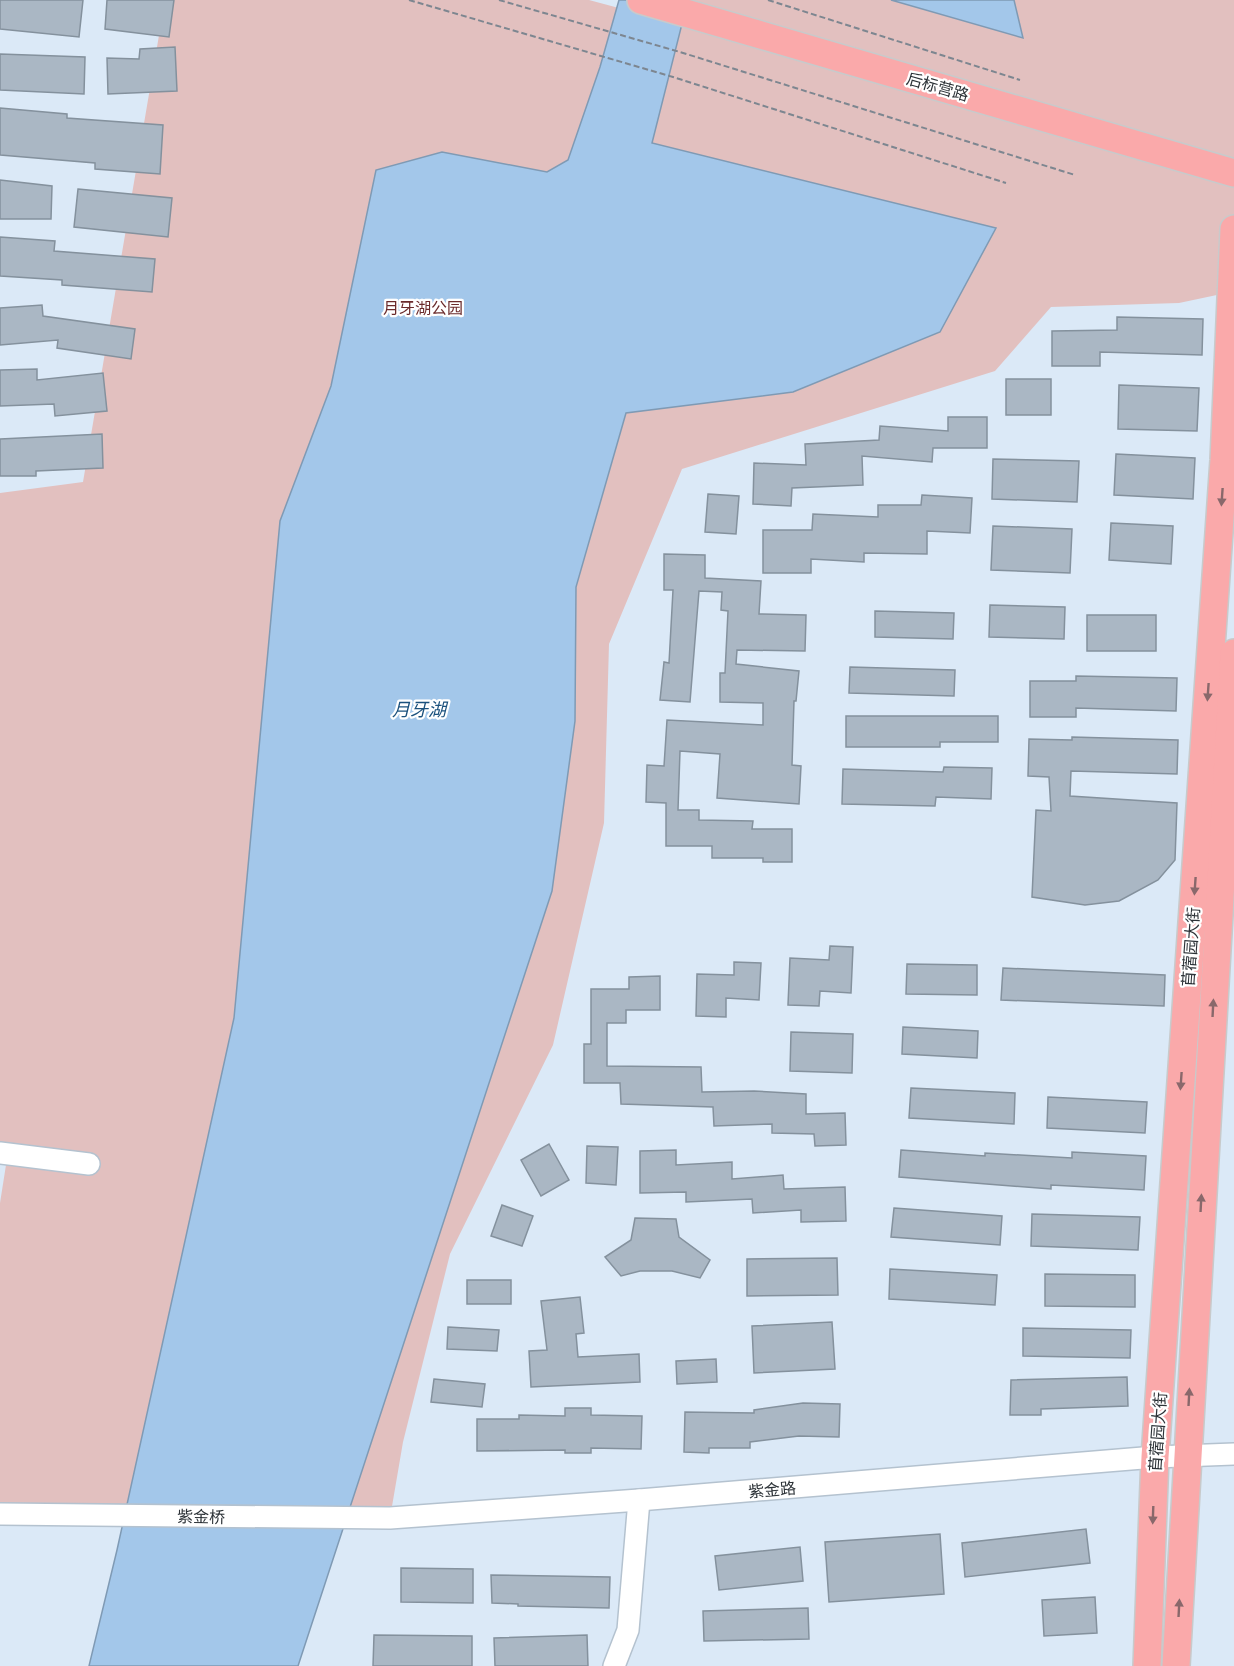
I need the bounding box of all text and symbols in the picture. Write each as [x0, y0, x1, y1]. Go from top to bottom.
street label: 后标营路 [905, 68, 971, 104]
park label: 月牙湖公园 [383, 298, 463, 317]
one-way arrow [1217, 488, 1226, 507]
one-way arrow [1203, 682, 1213, 701]
water label: 月牙湖 [392, 698, 449, 720]
one-way arrow [1190, 877, 1199, 896]
street label: 苜蓿园大街 [1178, 906, 1202, 988]
one-way arrow [1208, 998, 1217, 1017]
one-way arrow [1176, 1071, 1186, 1090]
one-way arrow [1196, 1193, 1206, 1212]
one-way arrow [1185, 1388, 1194, 1407]
street label: 苜蓿园大街 [1145, 1391, 1169, 1473]
street label: 紫金路 [747, 1477, 797, 1501]
street label: 紫金桥 [177, 1506, 225, 1526]
one-way arrow [1148, 1506, 1157, 1525]
one-way arrow [1174, 1598, 1183, 1617]

